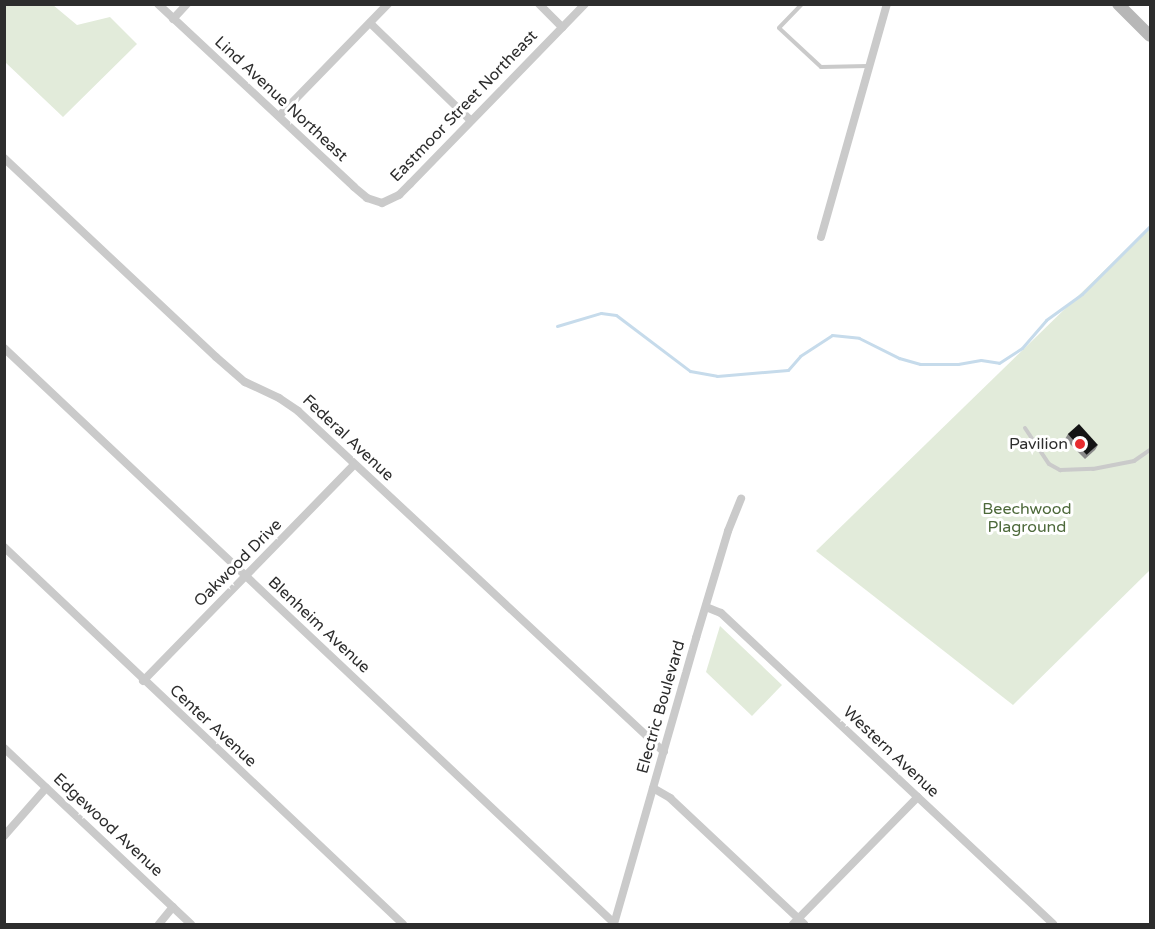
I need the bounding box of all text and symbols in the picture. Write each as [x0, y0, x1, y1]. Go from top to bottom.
street label: Eastmoor Street Northeast [387, 26, 541, 186]
street label: Lind Avenue Northeast [211, 32, 351, 166]
street label: Federal Avenue [298, 391, 398, 485]
place label: Pavilion [1009, 434, 1068, 454]
marker: Pavilion [1073, 437, 1087, 451]
park label: Beechwood Plaground [982, 499, 1072, 537]
street label: Oakwood Drive [190, 515, 286, 611]
street label: Blenheim Avenue [264, 573, 374, 677]
street label: Electric Boulevard [633, 638, 689, 776]
street label: Center Avenue [165, 681, 261, 771]
street label: Western Avenue [839, 703, 943, 801]
street label: Edgewood Avenue [49, 769, 167, 881]

